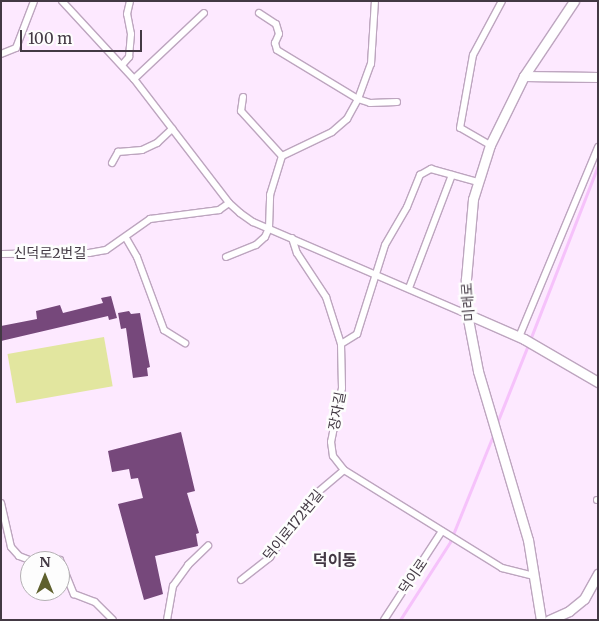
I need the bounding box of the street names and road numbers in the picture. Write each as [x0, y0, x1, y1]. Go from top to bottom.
street label: 신덕로2번길 [14, 245, 86, 261]
street label: 미래로 [458, 282, 478, 322]
street label: 장자길 [325, 390, 349, 432]
street label: 덕이로172번길 [259, 486, 327, 564]
street label: 덕이로 [395, 555, 431, 597]

